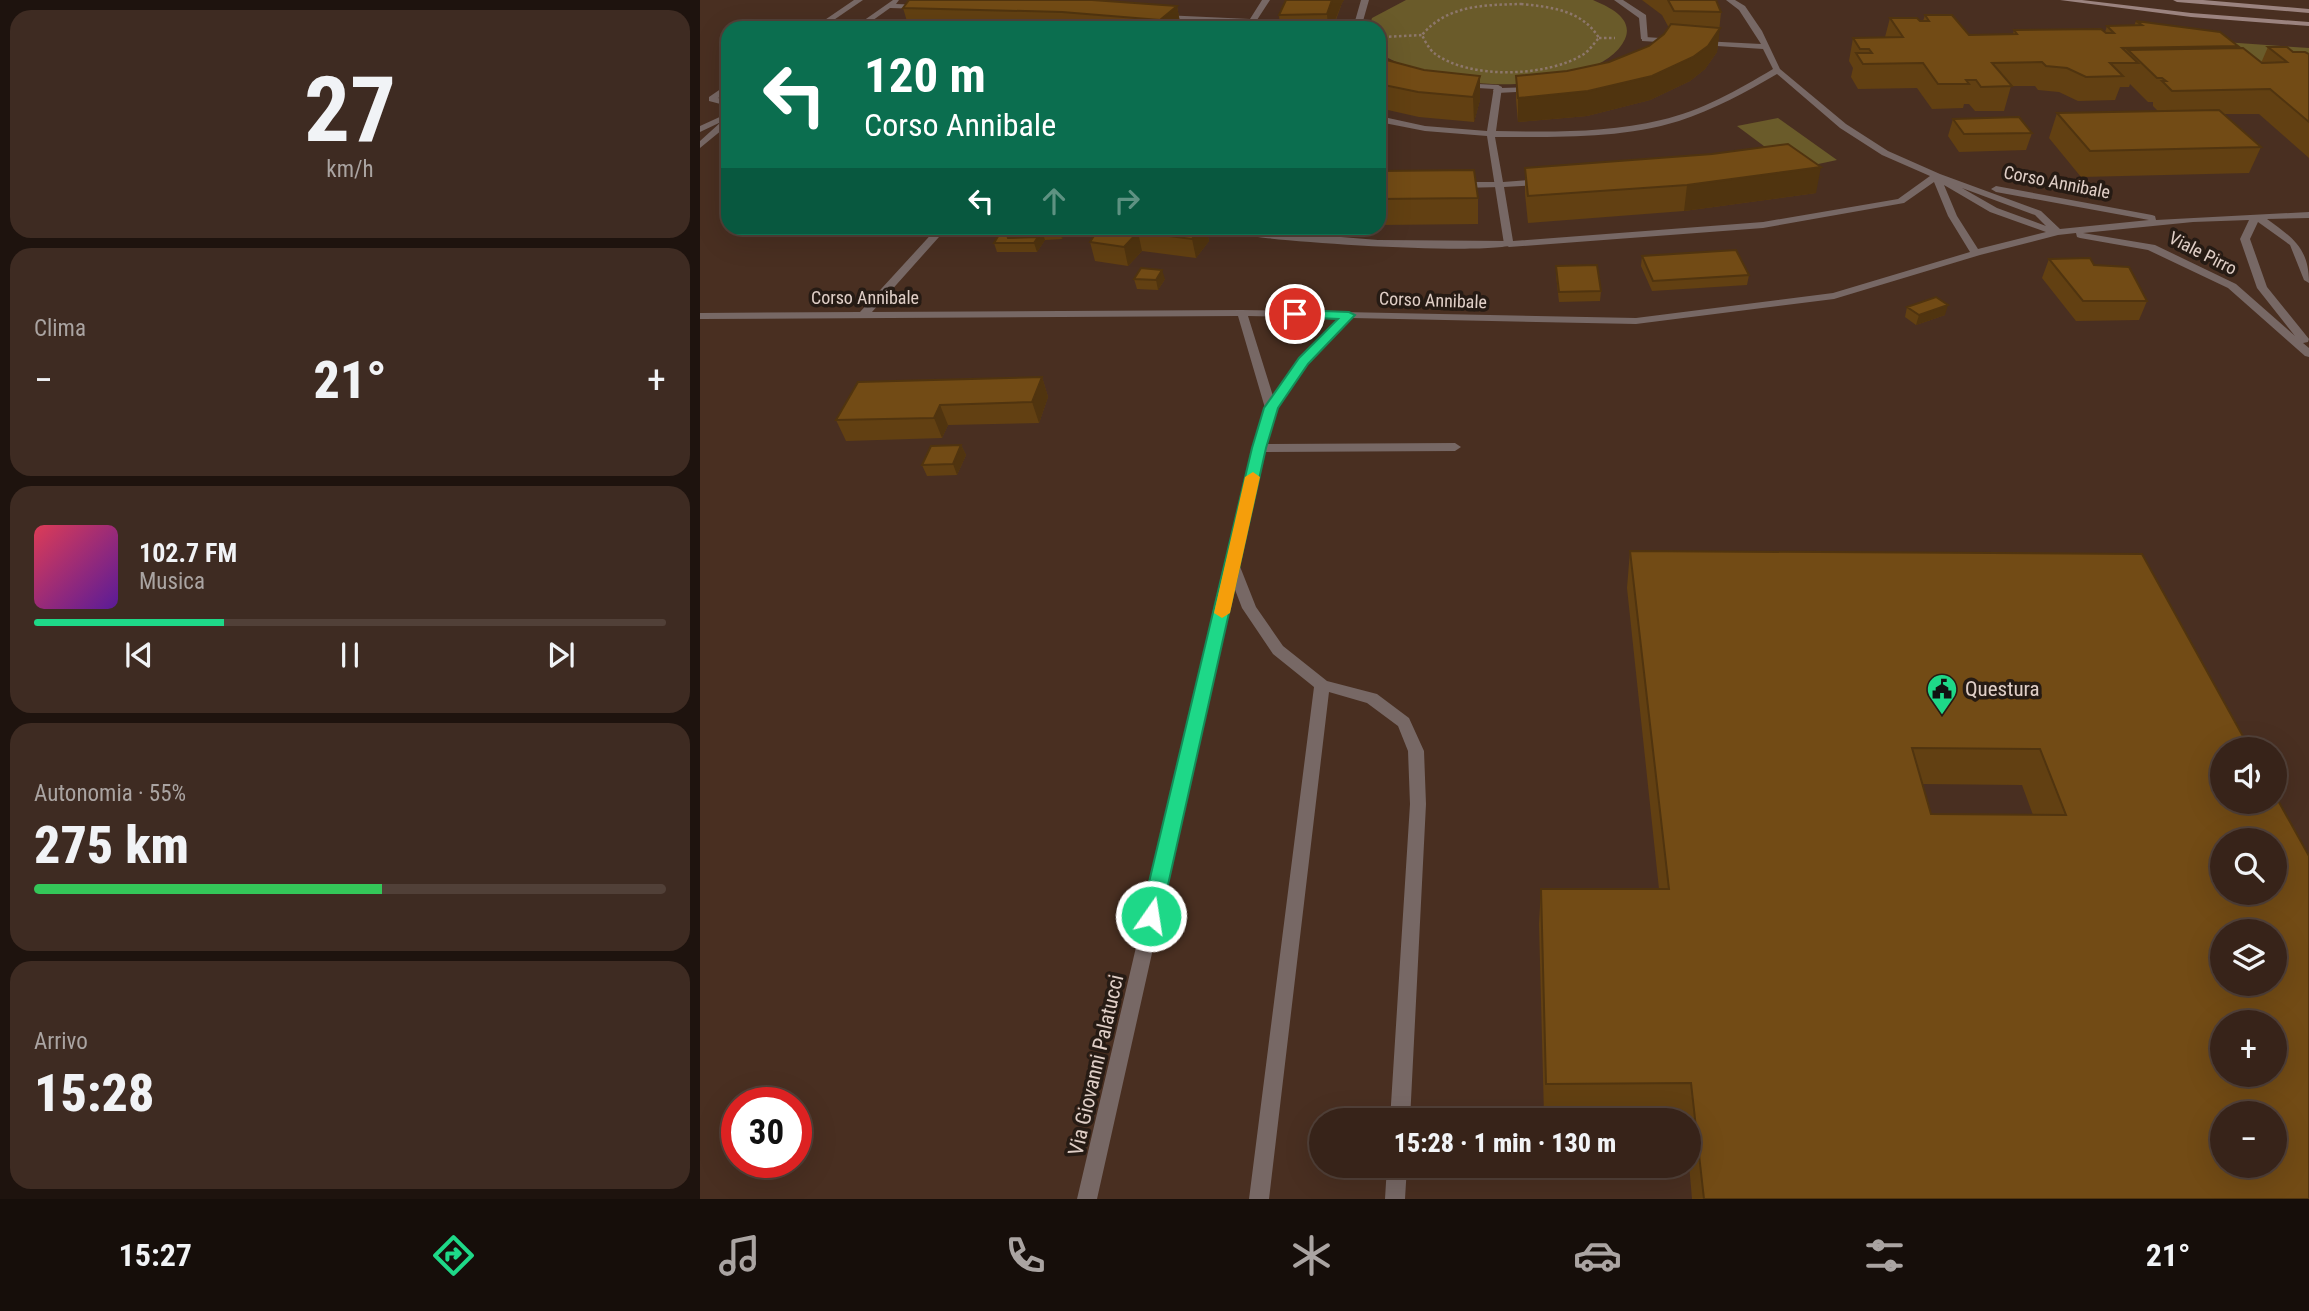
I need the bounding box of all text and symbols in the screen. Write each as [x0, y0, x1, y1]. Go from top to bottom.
text: 120 m [864, 47, 986, 104]
icon: left [749, 49, 840, 140]
text: 27 [304, 57, 396, 163]
text: Corso Annibale [864, 106, 1056, 144]
text: km/h [326, 156, 374, 183]
street label: Corso Annibale [2002, 161, 2112, 203]
icon: left [962, 182, 1000, 220]
icon: ahead [1035, 182, 1073, 220]
icon: right [1108, 182, 1146, 220]
street label: Viale Pirro [2165, 227, 2241, 279]
pin [1265, 284, 1325, 344]
street label: Corso Annibale [811, 287, 919, 308]
street label: Corso Annibale [1379, 288, 1487, 312]
icon: arrive [1276, 295, 1314, 333]
text: Clima [34, 315, 86, 342]
text: 21° [313, 350, 387, 411]
text: − [34, 358, 53, 402]
text: + [647, 358, 666, 402]
text: 102.7 FM [139, 538, 237, 568]
text: Musica [139, 568, 205, 595]
icon: previous [120, 636, 158, 674]
icon: pause [331, 636, 369, 674]
icon: next [542, 636, 580, 674]
public building icon: Questura [1925, 672, 1959, 716]
place label: Questura [1965, 677, 2040, 701]
map controls [2210, 737, 2287, 1178]
button: sound [2210, 737, 2287, 814]
text: Autonomia · 55% [34, 780, 186, 807]
text: 275 km [34, 815, 189, 876]
button: search [2210, 828, 2287, 905]
position arrow [1114, 879, 1188, 953]
button: layers [2210, 919, 2287, 996]
street label: Via Giovanni Palatucci [1063, 972, 1129, 1158]
button: + [2210, 1010, 2287, 1087]
text: Arrivo [34, 1028, 88, 1055]
text: 15:28 [34, 1063, 154, 1124]
speed limit sign: 30 [721, 1087, 812, 1178]
button: − [2210, 1101, 2287, 1178]
text: 15:28 · 1 min · 130 m [1394, 1128, 1616, 1158]
icon: directions [429, 1231, 478, 1280]
icon: music [715, 1231, 764, 1280]
icon: phone [1001, 1231, 1050, 1280]
icon: climate [1287, 1231, 1336, 1280]
icon: car [1573, 1231, 1622, 1280]
icon: filters [1860, 1231, 1909, 1280]
text: 15:27 [119, 1236, 192, 1274]
text: 21° [2146, 1236, 2190, 1274]

